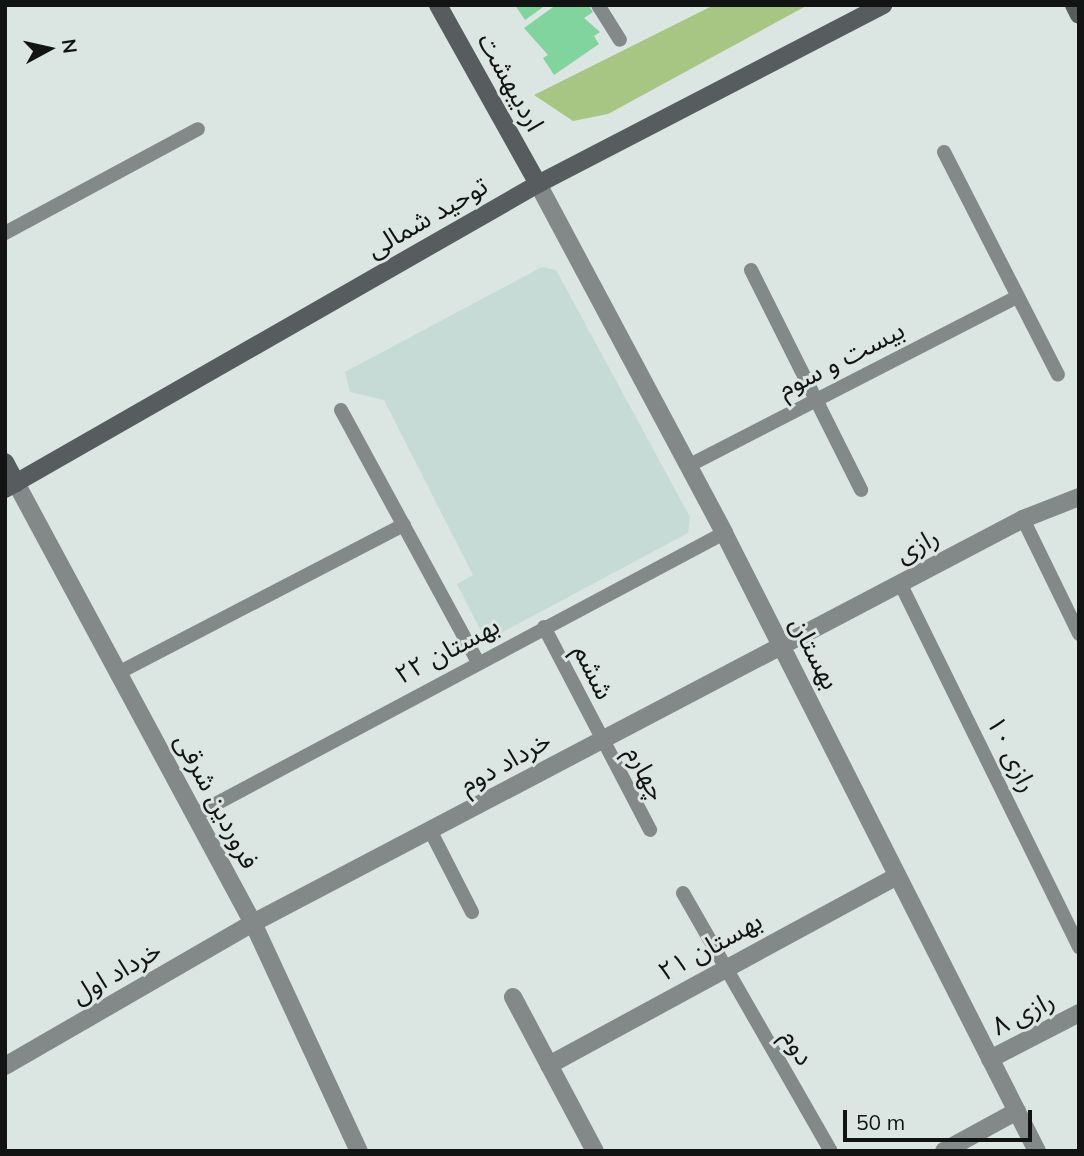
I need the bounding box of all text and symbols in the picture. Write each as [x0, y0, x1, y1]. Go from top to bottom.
north arrow [14, 14, 84, 84]
street label: اردیبهشت [471, 27, 551, 137]
text: N [57, 37, 83, 55]
street label: توحید شمالی [361, 170, 493, 264]
street label: بیست و سوم [773, 314, 909, 404]
street label: رازی [890, 521, 944, 569]
street label: بهستان ۲۲ [389, 609, 505, 691]
street label: بهستان [784, 611, 846, 695]
street label: ششم [567, 640, 621, 704]
street label: رازی ۱۰ [980, 711, 1044, 797]
street label: خرداد دوم [454, 724, 556, 800]
street label: فروردین شرقی [168, 728, 266, 874]
street label: چهارم [619, 740, 673, 806]
street label: بهستان ۲۱ [653, 905, 767, 987]
street label: خرداد اول [66, 934, 166, 1010]
street label: ۸ رازی [986, 984, 1060, 1042]
street label: دوم [775, 1023, 821, 1071]
scale bar [846, 1096, 1035, 1140]
text: 50 m [856, 1109, 905, 1135]

